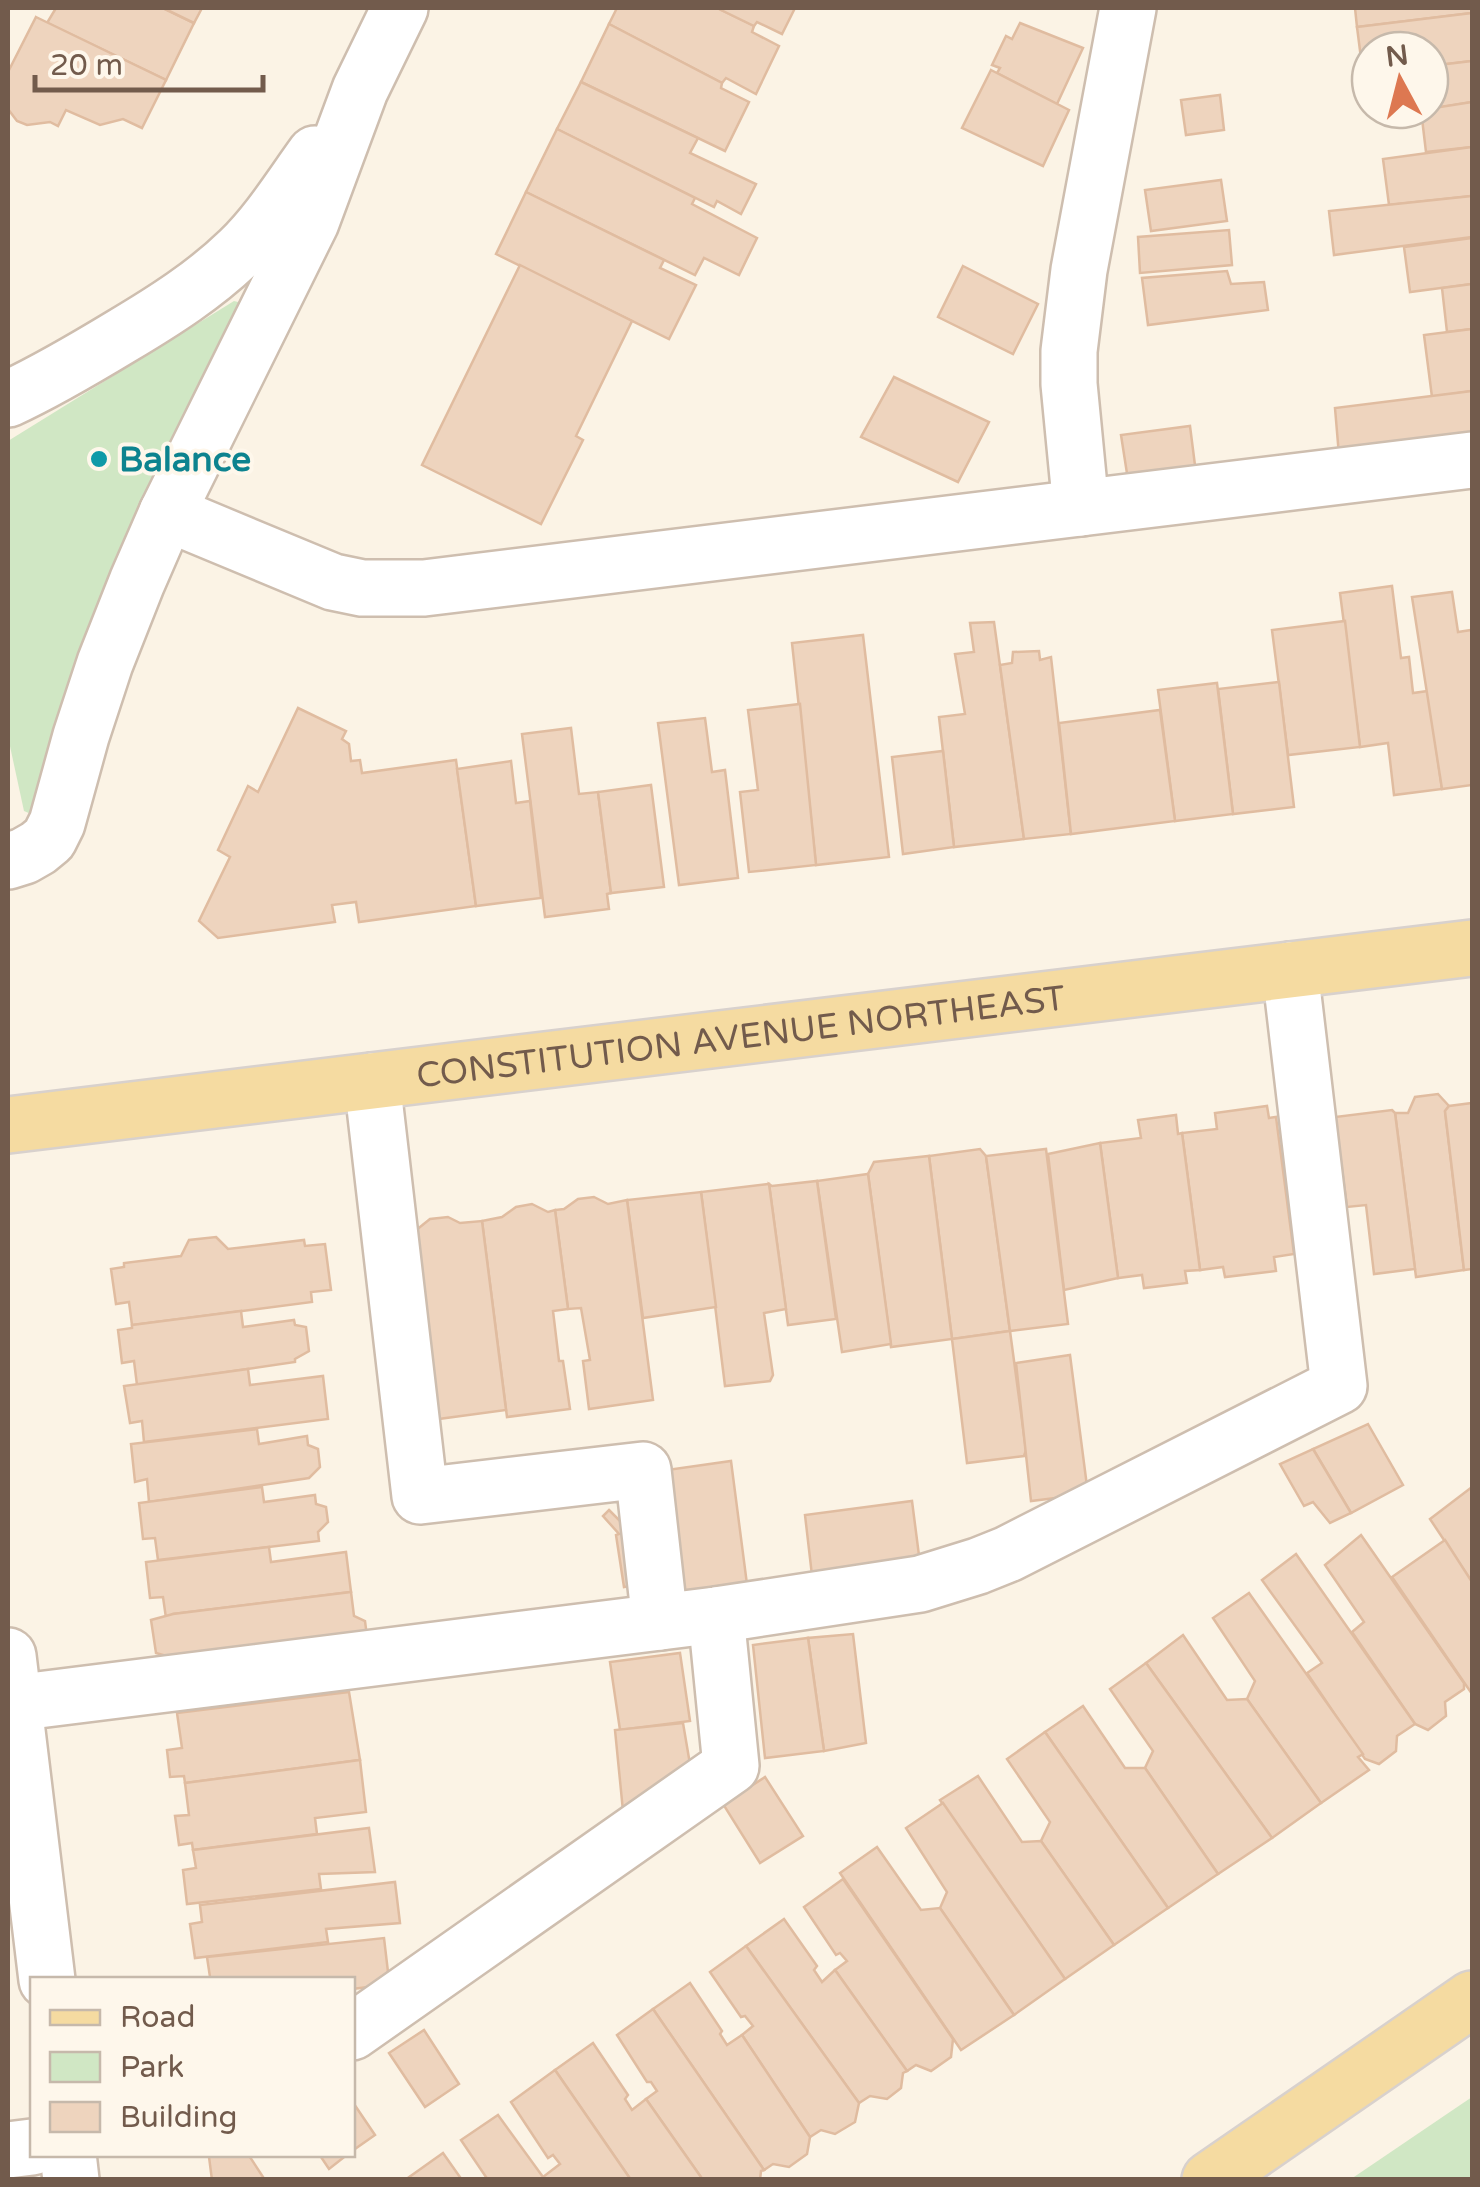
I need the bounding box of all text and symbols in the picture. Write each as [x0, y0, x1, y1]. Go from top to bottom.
scale bar [35, 30, 262, 92]
north arrow [1350, 30, 1450, 130]
text: N [1384, 38, 1410, 74]
text: 20 m [50, 47, 123, 84]
place label: Balance [119, 439, 251, 481]
marker: Balance [88, 448, 110, 470]
street label: CONSTITUTION AVENUE NORTHEAST [414, 977, 1068, 1097]
legend [30, 1977, 355, 2157]
text: Road [120, 1999, 195, 2036]
text: Park [120, 2049, 184, 2086]
text: Building [120, 2099, 237, 2136]

